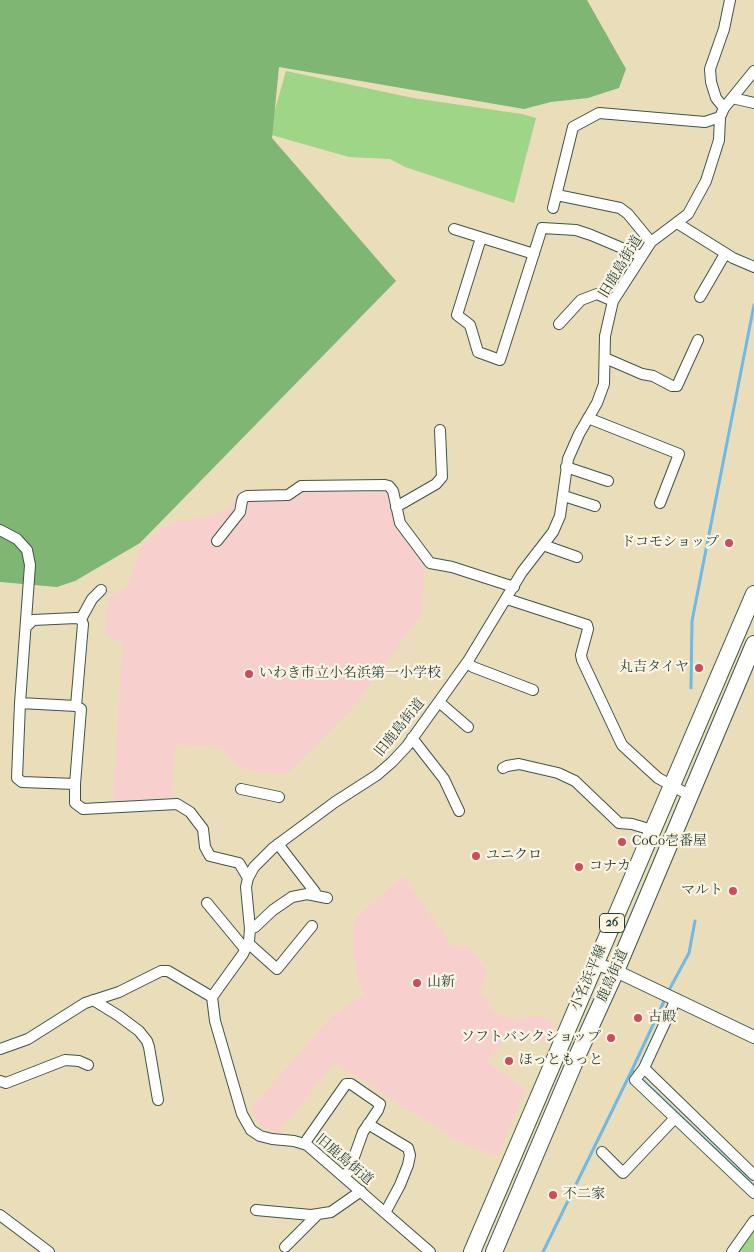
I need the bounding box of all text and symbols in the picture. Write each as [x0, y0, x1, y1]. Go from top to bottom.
street label: 旧鹿島街道 [596, 233, 646, 301]
place label: ドコモショップ [621, 535, 719, 551]
marker: ドコモショップ [723, 537, 735, 549]
place label: 丸吉タイヤ [619, 660, 689, 676]
marker: 丸吉タイヤ [693, 662, 705, 674]
place label: いわき市立小名浜第一小学校 [259, 666, 441, 682]
marker: いわき市立小名浜第一小学校 [243, 668, 255, 680]
street label: 旧鹿島街道 [371, 696, 429, 760]
place label: CoCo壱番屋 [632, 834, 707, 850]
marker: CoCo壱番屋 [616, 836, 628, 848]
place label: ユニクロ [486, 848, 542, 864]
marker: ユニクロ [470, 850, 482, 862]
place label: コナカ [589, 859, 631, 875]
marker: コナカ [573, 861, 585, 873]
place label: マルト [681, 883, 723, 899]
marker: マルト [727, 885, 739, 897]
road number: 26 [600, 914, 624, 932]
street label: 小名浜平線 [568, 943, 610, 1013]
street label: 鹿島街道 [594, 947, 632, 1005]
place label: 山新 [427, 975, 455, 991]
marker: 山新 [411, 977, 423, 989]
place label: 古殿 [648, 1010, 676, 1026]
marker: 古殿 [632, 1012, 644, 1024]
place label: ソフトバンクショップ [461, 1030, 601, 1046]
marker: ソフトバンクショップ [605, 1032, 617, 1044]
place label: ほっともっと [519, 1053, 603, 1069]
marker: ほっともっと [503, 1055, 515, 1067]
street label: 旧鹿島街道 [312, 1131, 376, 1189]
place label: 不二家 [563, 1187, 605, 1203]
marker: 不二家 [547, 1189, 559, 1201]

